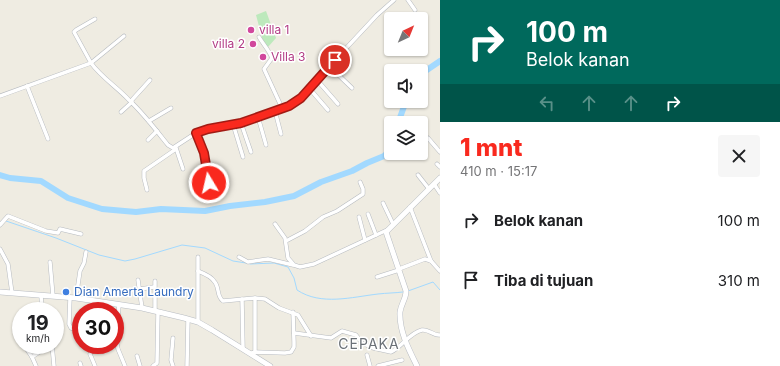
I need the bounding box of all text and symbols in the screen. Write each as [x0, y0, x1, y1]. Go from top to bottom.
north arrow [384, 12, 428, 56]
map controls [384, 12, 428, 160]
text: 100 m [526, 15, 608, 49]
icon: right [460, 16, 512, 68]
place label: villa 1 [259, 22, 289, 37]
marker: villa 1 [246, 25, 256, 35]
place label: villa 2 [212, 36, 245, 51]
marker: villa 2 [248, 39, 258, 49]
pin [318, 43, 352, 77]
place label: Villa 3 [271, 49, 306, 64]
icon: arrive [324, 49, 346, 71]
text: Belok kanan [526, 49, 630, 70]
marker: Villa 3 [258, 52, 268, 62]
button: sound [384, 64, 428, 108]
icon: left [536, 92, 558, 114]
icon: ahead [578, 92, 600, 114]
icon: ahead [620, 92, 642, 114]
icon: right [662, 92, 684, 114]
button: layers [384, 116, 428, 160]
text: 1 mnt [460, 133, 523, 162]
button: close [718, 135, 760, 177]
position arrow [188, 162, 230, 204]
text: 410 m · 15:17 [460, 163, 537, 179]
icon: right [460, 209, 482, 231]
text: Belok kanan [494, 211, 583, 230]
text: 100 m [718, 211, 760, 230]
icon: arrive [460, 269, 482, 291]
text: Tiba di tujuan [494, 271, 593, 290]
text: 310 m [718, 271, 760, 290]
place label: Dian Amerta Laundry [74, 284, 194, 299]
marker: Dian Amerta Laundry [61, 287, 71, 297]
speed limit sign: 30 [72, 302, 124, 354]
text: 19 [27, 311, 49, 335]
text: km/h [26, 332, 50, 344]
district label: CEPAKA [338, 335, 400, 352]

